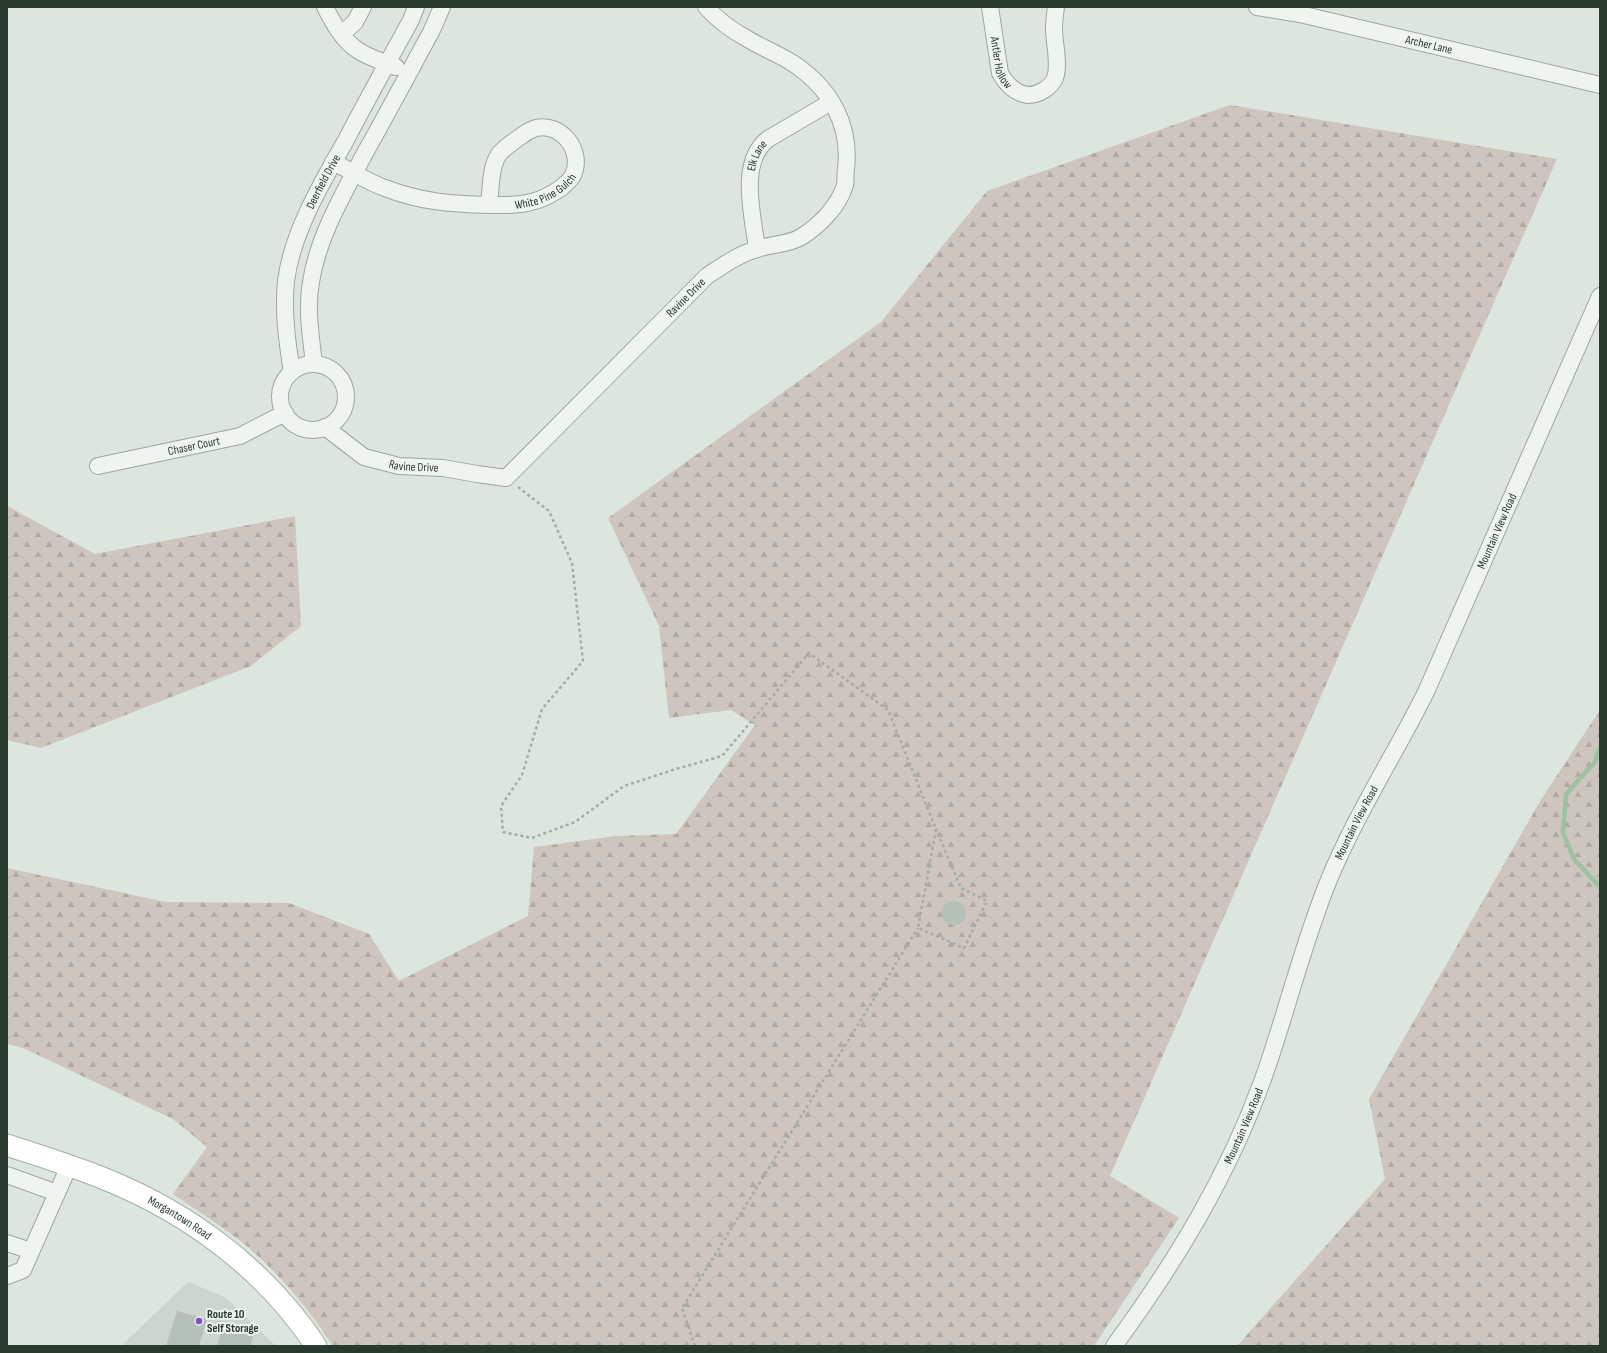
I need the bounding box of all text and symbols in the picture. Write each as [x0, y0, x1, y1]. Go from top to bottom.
street label: Archer Lane [1403, 31, 1454, 57]
street label: Antler Hollow [987, 35, 1016, 92]
street label: Elk Lane [743, 137, 770, 172]
street label: Deerfield Drive [303, 151, 344, 211]
street label: White Pine Gulch [514, 171, 580, 212]
street label: Ravine Drive [663, 274, 709, 320]
street label: Chaser Court [166, 433, 222, 459]
street label: Ravine Drive [387, 456, 439, 475]
street label: Mountain View Road [1474, 491, 1520, 571]
street label: Mountain View Road [1331, 783, 1381, 862]
street label: Mountain View Road [1221, 1086, 1266, 1166]
street label: Morgantown Road [145, 1192, 215, 1243]
place label: Route 10 Self Storage [207, 1307, 259, 1336]
marker: Route 10 Self Storage [194, 1316, 204, 1326]

